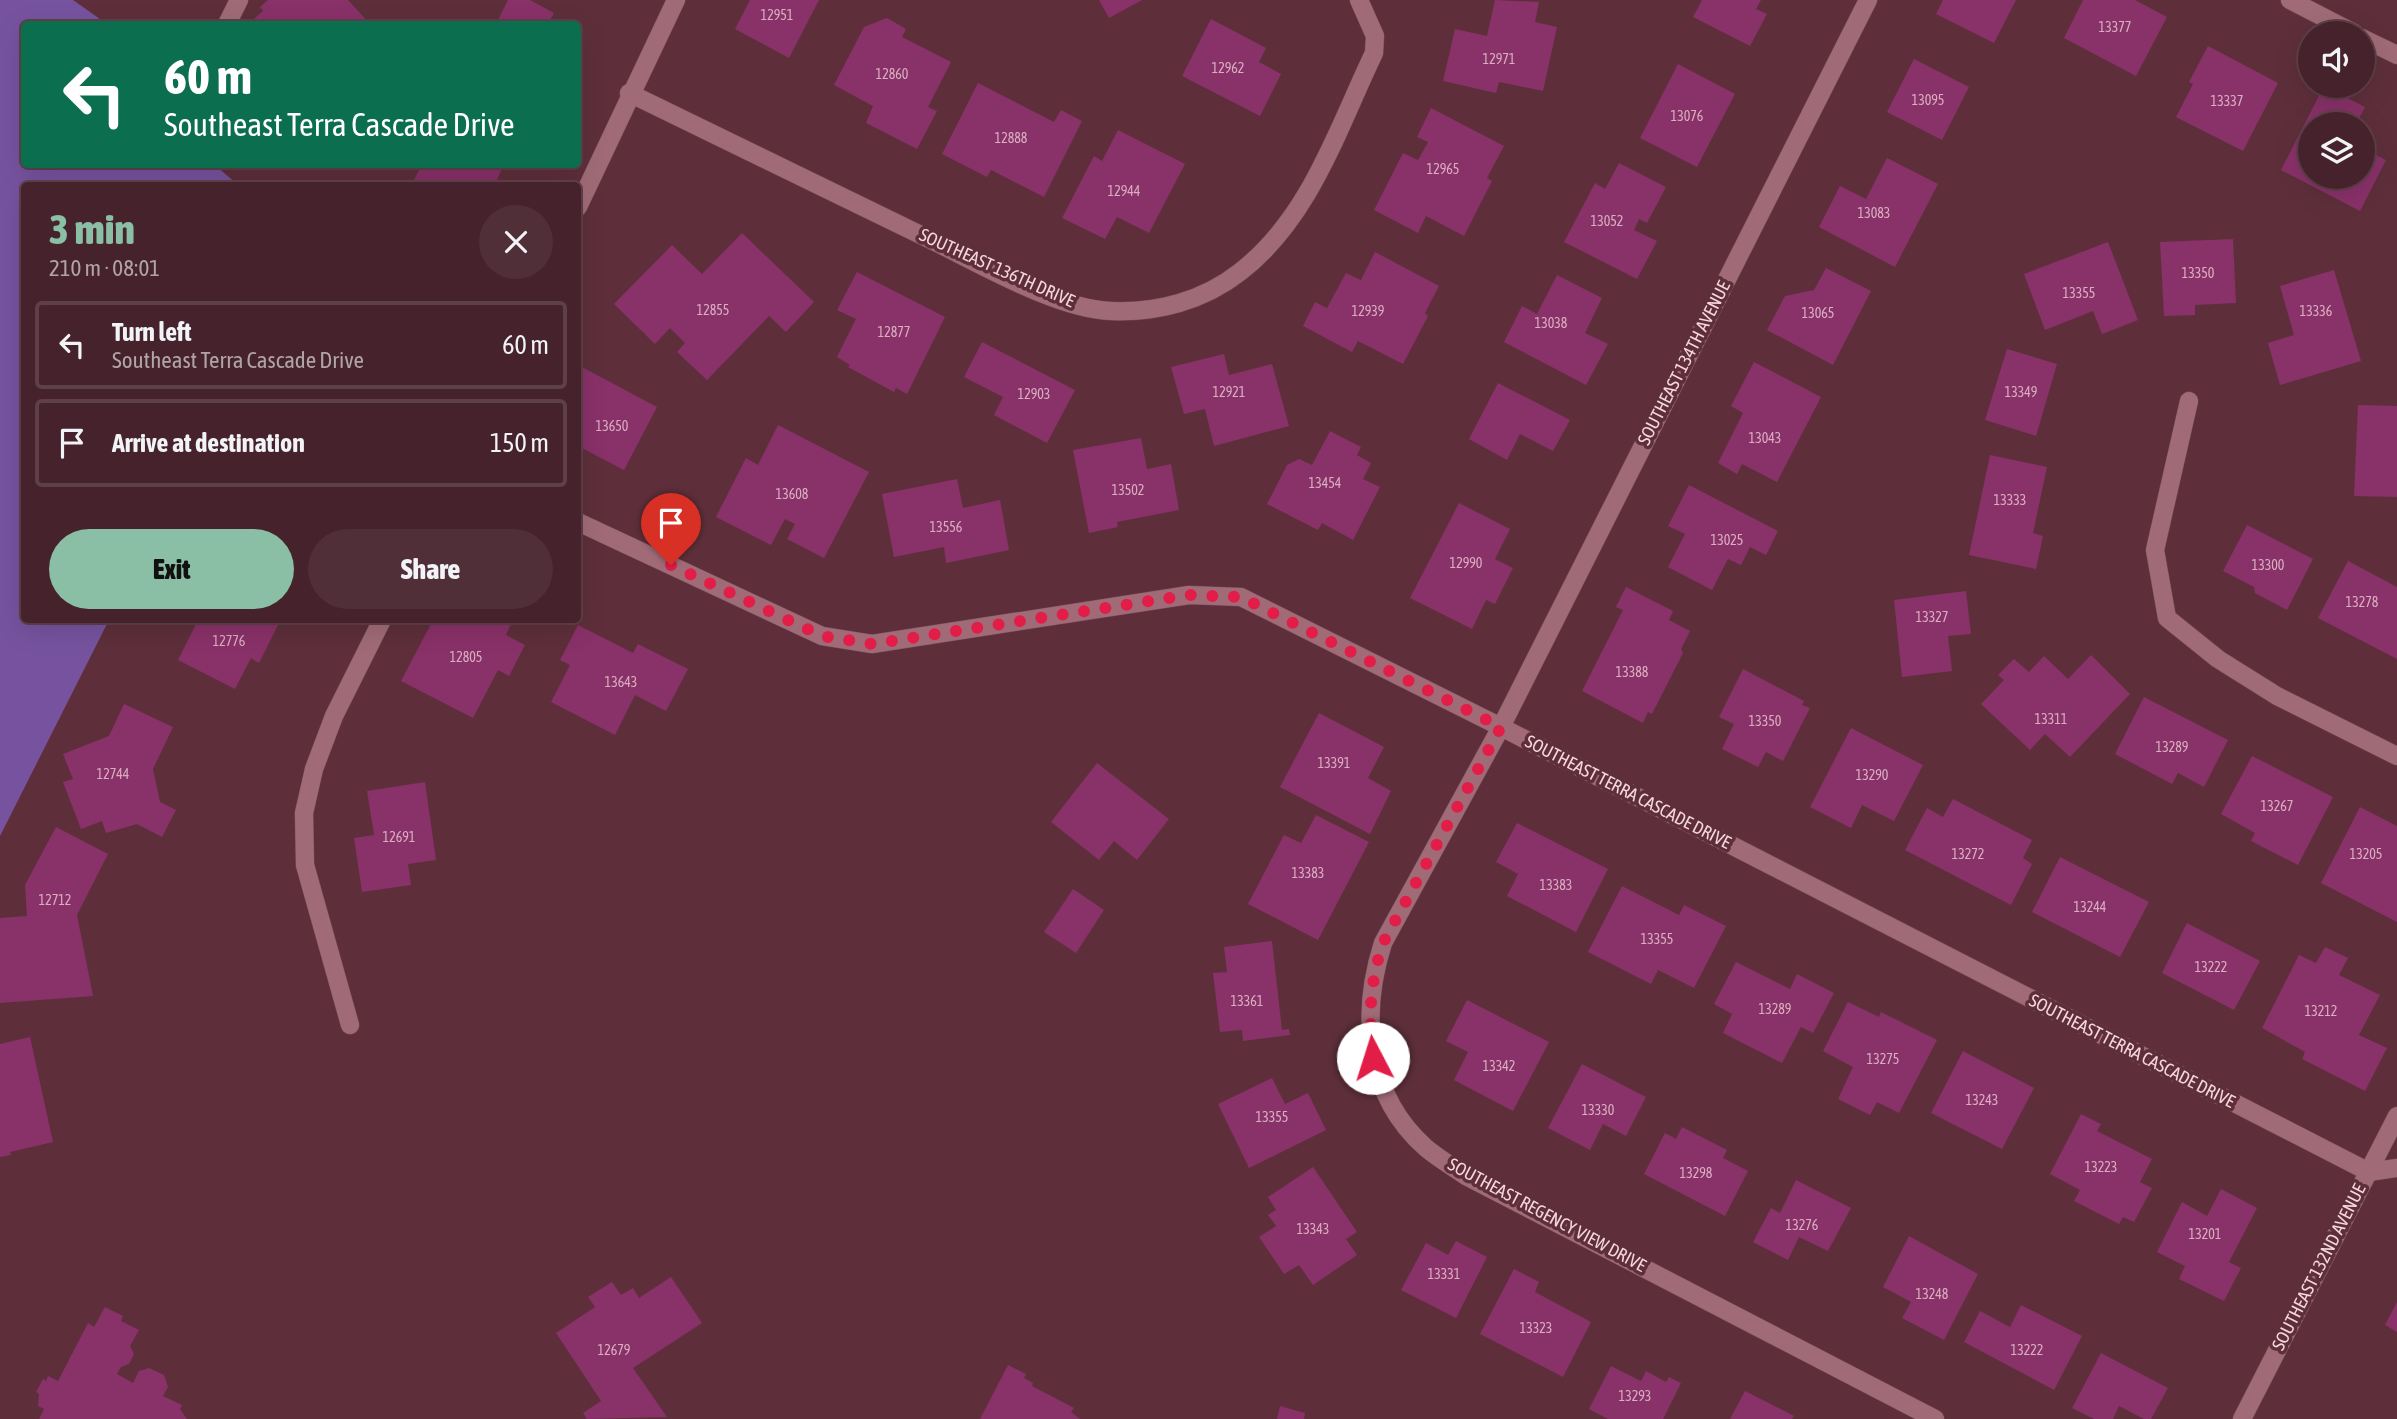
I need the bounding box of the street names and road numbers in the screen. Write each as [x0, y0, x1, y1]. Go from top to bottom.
street label: SOUTHEAST 136TH DRIVE [916, 224, 1078, 311]
street label: SOUTHEAST 134TH AVENUE [1633, 277, 1734, 448]
street label: SOUTHEAST TERRA CASCADE DRIVE [1522, 730, 1735, 853]
street label: SOUTHEAST TERRA CASCADE DRIVE [2026, 989, 2239, 1112]
street label: SOUTHEAST REGENCY VIEW DRIVE [1445, 1153, 1650, 1276]
street label: SOUTHEAST 132ND AVENUE [2267, 1180, 2370, 1353]

